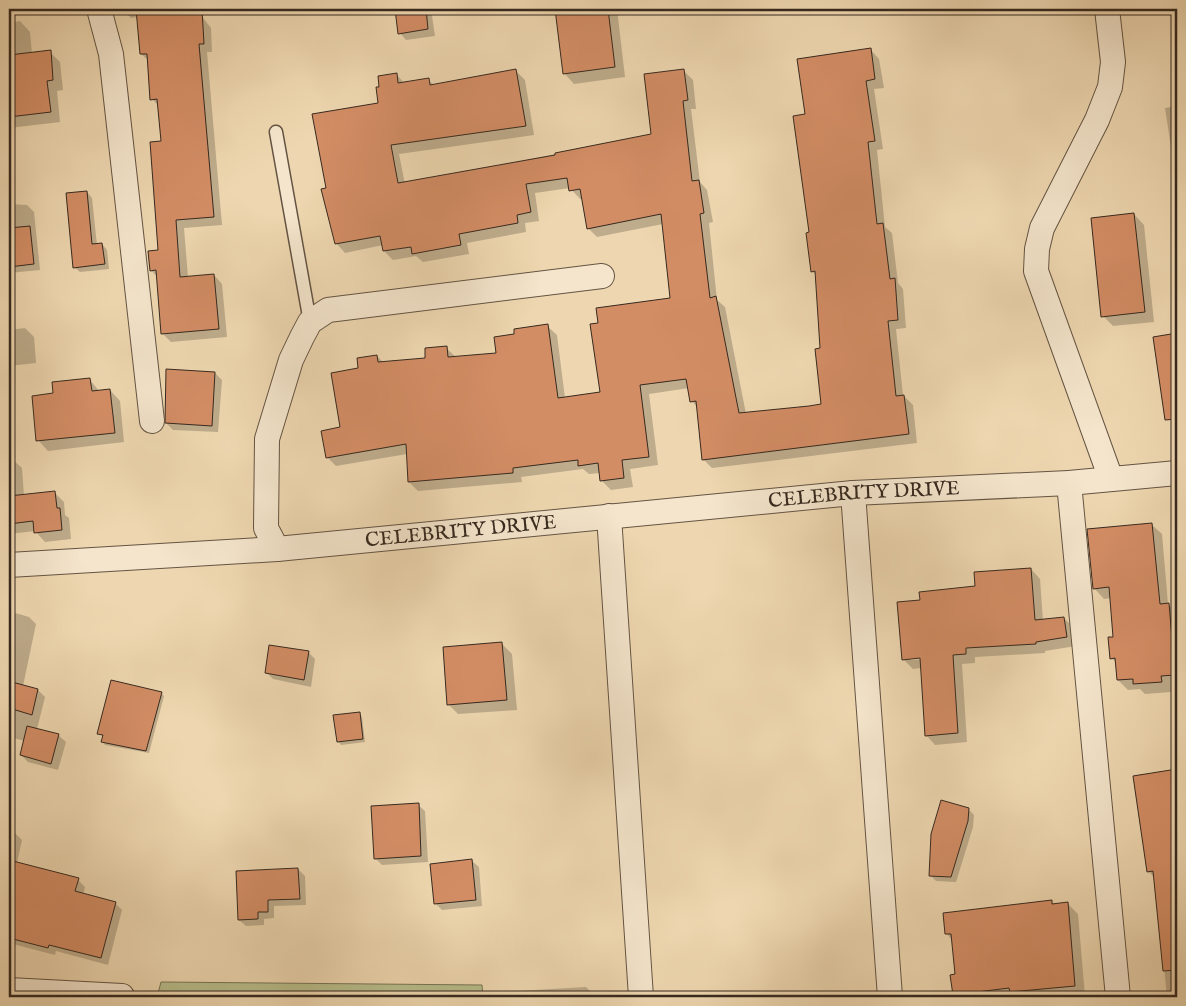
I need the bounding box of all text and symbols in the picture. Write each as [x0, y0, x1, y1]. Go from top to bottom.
street label: CELEBRITY DRIVE [767, 476, 960, 514]
street label: CELEBRITY DRIVE [364, 509, 558, 553]

